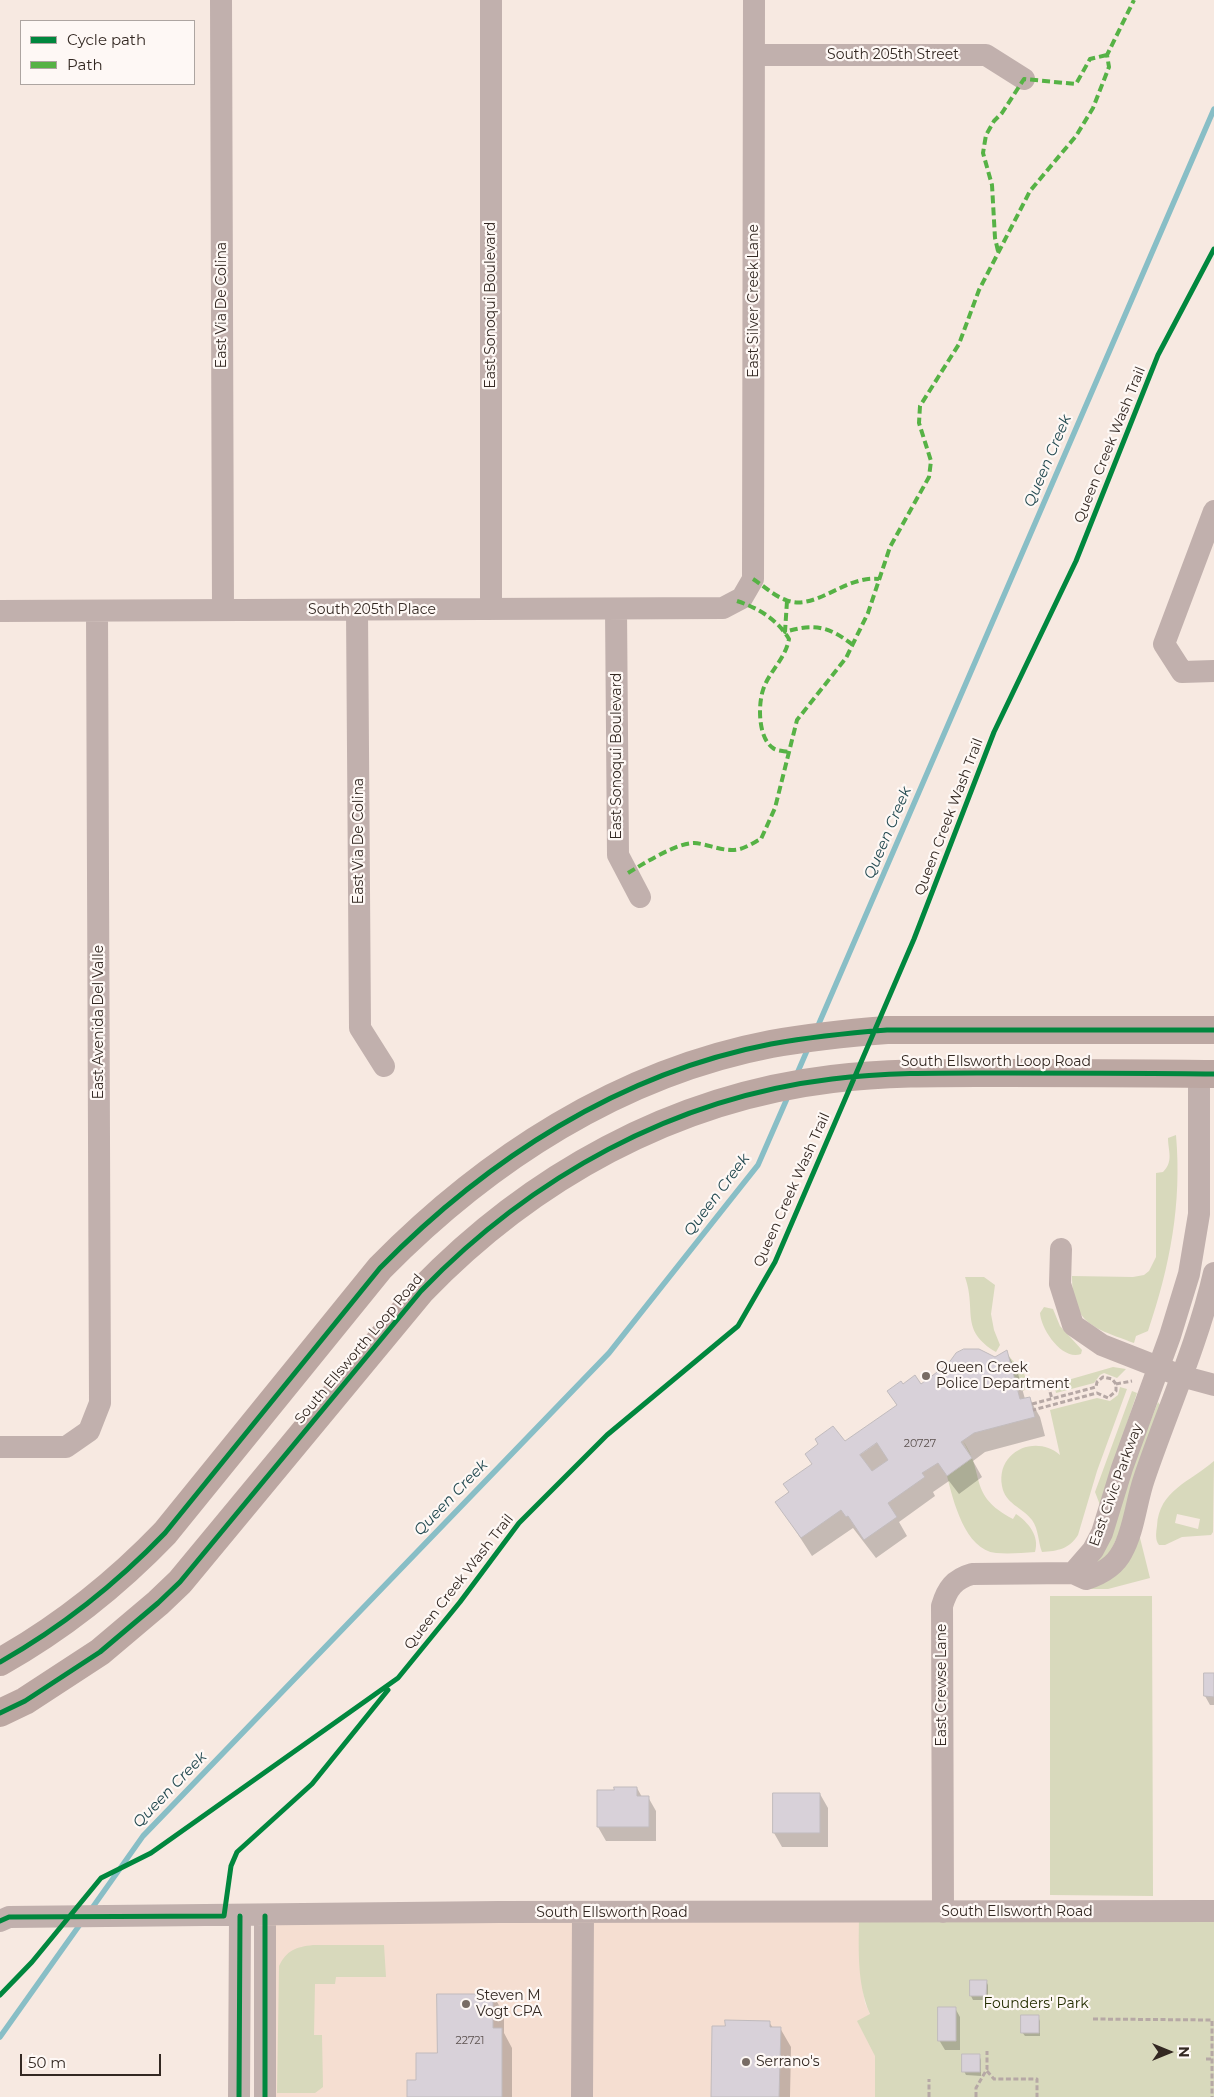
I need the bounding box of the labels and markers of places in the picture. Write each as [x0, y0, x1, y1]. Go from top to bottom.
place label: Queen Creek Police Department [936, 1360, 1070, 1392]
marker: Queen Creek Police Department [920, 1370, 932, 1382]
place label: Steven M Vogt CPA [476, 1988, 542, 2020]
marker: Steven M Vogt CPA [460, 1998, 472, 2010]
place label: Serrano's [756, 2054, 820, 2070]
marker: Serrano's [740, 2056, 752, 2068]

